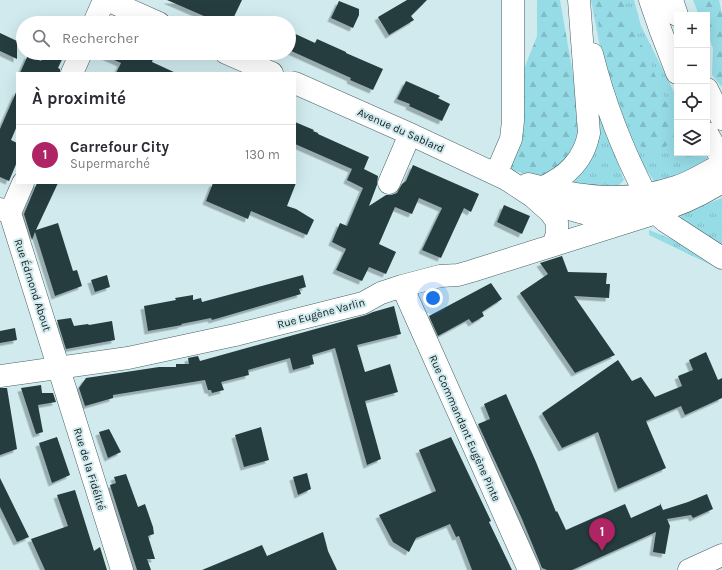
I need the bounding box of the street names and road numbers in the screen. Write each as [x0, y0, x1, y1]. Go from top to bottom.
street label: Avenue du Sablard [355, 106, 446, 155]
street label: Rue Édmond About [11, 237, 55, 333]
street label: Rue Eugène Varlin [276, 296, 366, 331]
street label: Rue Commandant Eugène Pinte [426, 353, 503, 504]
street label: Rue de la Fidélité [71, 426, 108, 512]

